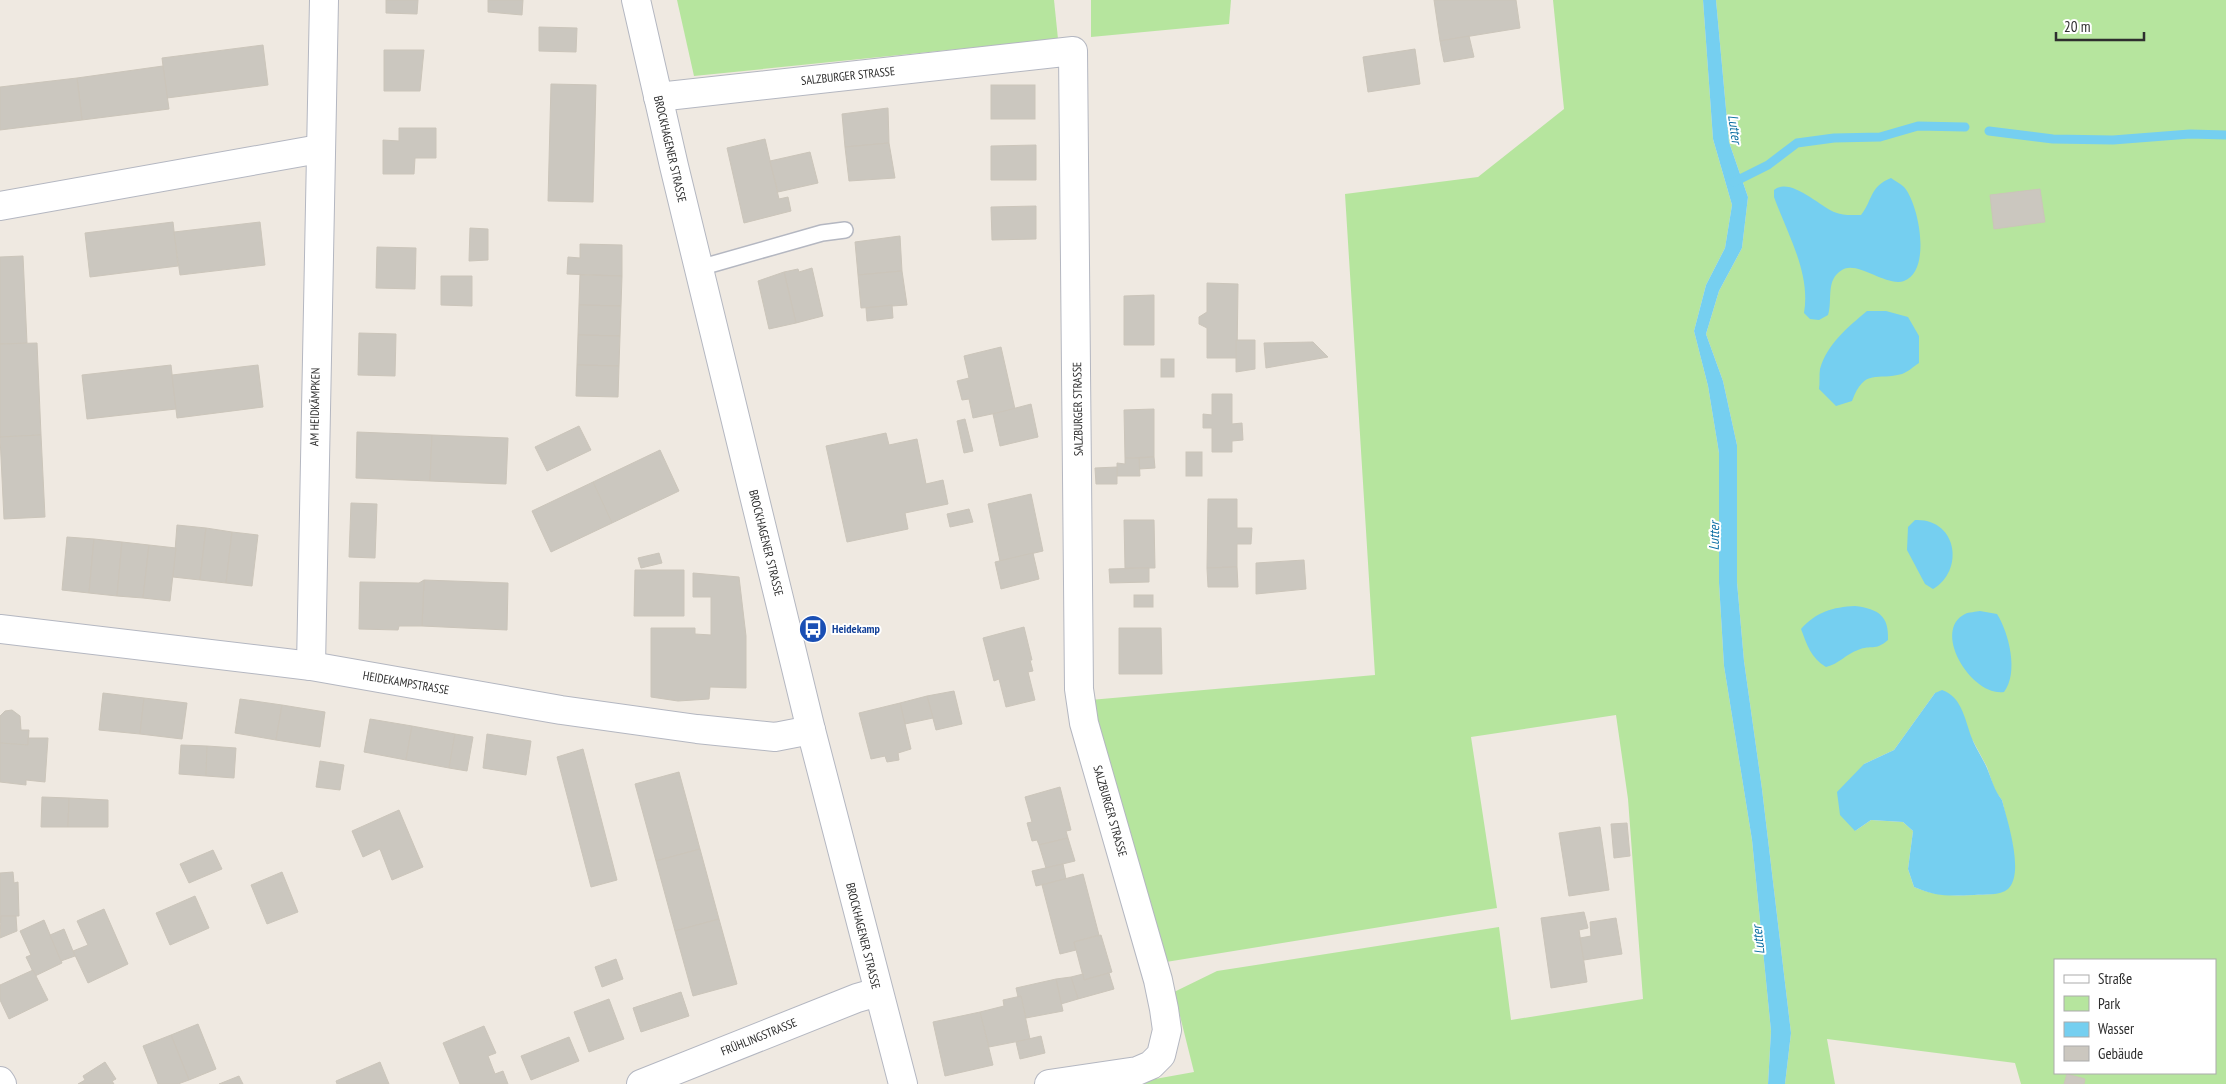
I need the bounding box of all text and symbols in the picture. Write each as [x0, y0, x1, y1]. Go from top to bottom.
scale bar [2056, 10, 2144, 42]
text: 20 m [2064, 17, 2090, 36]
street label: SALZBURGER STRASSE [800, 63, 896, 88]
street label: BROCKHAGENER STRASSE [651, 94, 690, 204]
water label: Lutter [1724, 113, 1746, 147]
street label: SALZBURGER STRASSE [1069, 362, 1086, 456]
street label: AM HEIDKÄMPKEN [306, 368, 323, 446]
street label: BROCKHAGENER STRASSE [746, 488, 787, 598]
water label: Lutter [1705, 519, 1723, 551]
bus stop icon: Heidekamp [798, 614, 828, 644]
place label: Heidekamp [832, 621, 881, 636]
street label: HEIDEKAMPSTRASSE [362, 668, 450, 697]
street label: SALZBURGER STRASSE [1090, 763, 1131, 858]
street label: BROCKHAGENER STRASSE [843, 881, 884, 991]
water label: Lutter [1747, 923, 1768, 955]
legend [2054, 959, 2216, 1074]
text: Straße [2098, 969, 2132, 988]
text: Park [2098, 994, 2120, 1013]
street label: FRÜHLINGSTRASSE [719, 1014, 799, 1059]
text: Wasser [2098, 1019, 2135, 1038]
text: Gebäude [2098, 1044, 2143, 1063]

